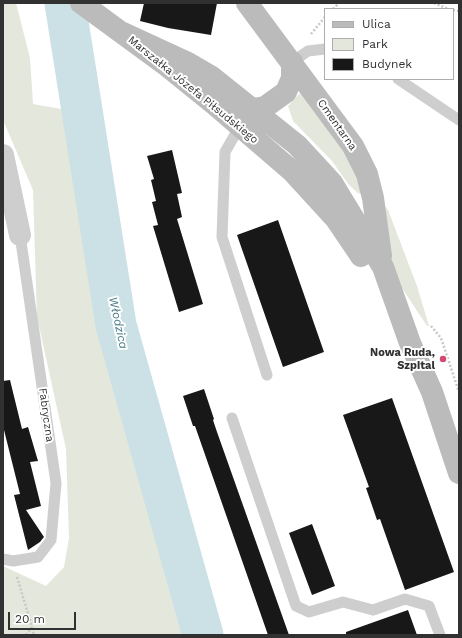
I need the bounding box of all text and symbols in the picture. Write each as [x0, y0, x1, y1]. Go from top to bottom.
legend [324, 8, 454, 80]
text: Ulica [362, 17, 391, 31]
street label: Marszałka Józefa Piłsudskiego [125, 33, 261, 147]
text: Park [362, 37, 388, 51]
text: Budynek [362, 57, 412, 71]
street label: Cmentarna [315, 97, 359, 153]
water label: Włodzica [105, 296, 131, 350]
place label: Nowa Ruda, Szpital [370, 346, 435, 372]
marker: Nowa Ruda, Szpital [438, 354, 448, 364]
street label: Fabryczna [36, 387, 56, 443]
scale bar [10, 604, 78, 630]
text: 20 m [15, 612, 45, 626]

